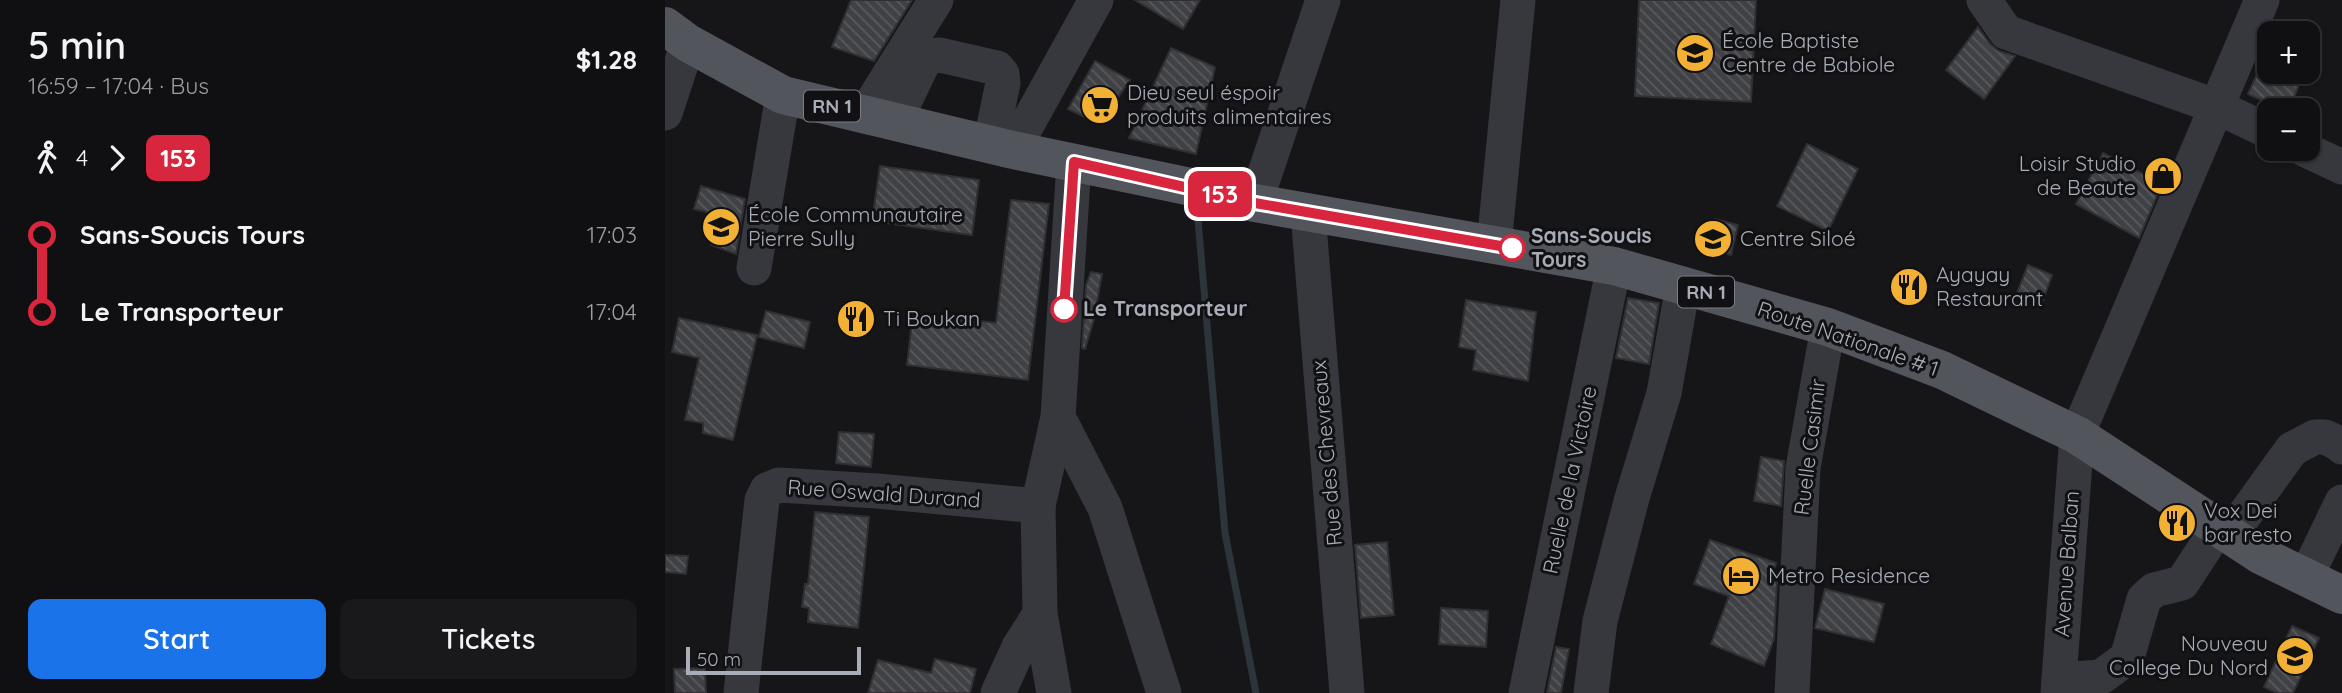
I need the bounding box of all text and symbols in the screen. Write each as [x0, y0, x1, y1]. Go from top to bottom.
text: 5 min [28, 21, 126, 69]
map controls [2257, 21, 2320, 161]
button: + [2257, 21, 2320, 84]
place label: École Baptiste Centre de Babiole [1722, 27, 1895, 77]
school or university icon: École Baptiste Centre de Babiole [1674, 32, 1716, 74]
text: $1.28 [576, 43, 637, 76]
text: 16:59 – 17:04 · Bus [28, 71, 209, 100]
place label: Dieu seul éspoir produits alimentaires [1127, 79, 1332, 129]
supermarket icon: Dieu seul éspoir produits alimentaires [1079, 84, 1121, 126]
road number: RN 1 [804, 90, 860, 122]
button: − [2257, 98, 2320, 161]
icon: walk [28, 139, 66, 177]
icon: forward [98, 139, 136, 177]
text: 4 [76, 143, 88, 172]
text: 153 [160, 143, 196, 173]
place label: Loisir Studio de Beaute [2019, 150, 2136, 200]
shop icon: Loisir Studio de Beaute [2142, 155, 2184, 197]
line badge: 153 [1180, 171, 1260, 217]
text: 153 [1202, 179, 1238, 209]
place label: École Communautaire Pierre Sully [748, 201, 963, 251]
school or university icon: École Communautaire Pierre Sully [700, 206, 742, 248]
text: Sans-Soucis Tours [80, 218, 305, 251]
school or university icon: Centre Siloé [1692, 218, 1734, 260]
text: 17:03 [587, 220, 637, 249]
place label: Sans-Soucis Tours [1531, 222, 1652, 272]
place label: Centre Siloé [1740, 225, 1856, 251]
marker: Sans-Soucis Tours [1499, 235, 1525, 261]
place label: Ayayay Restaurant [1936, 261, 2043, 311]
restaurant icon: Ayayay Restaurant [1888, 266, 1930, 308]
road number: RN 1 [1678, 276, 1734, 308]
text: Le Transporteur [80, 295, 284, 328]
place label: Le Transporteur [1083, 295, 1247, 321]
street label: Route Nationale # 1 [1754, 295, 1942, 381]
marker: Le Transporteur [1051, 296, 1077, 322]
text: 17:04 [587, 297, 637, 326]
restaurant icon: Ti Boukan [835, 298, 877, 340]
place label: Ti Boukan [883, 305, 980, 331]
street label: Rue des Chevreaux [1305, 359, 1347, 547]
street label: Ruelle Casimir [1788, 377, 1830, 517]
street label: Ruelle de la Victoire [1536, 384, 1602, 576]
street label: Rue Oswald Durand [787, 473, 981, 513]
street label: Avenue Balban [2048, 490, 2084, 638]
place label: Vox Dei bar resto [2204, 497, 2292, 547]
restaurant icon: Vox Dei bar resto [2156, 502, 2198, 544]
hotel icon: Metro Residence [1720, 555, 1762, 597]
place label: Metro Residence [1768, 562, 1930, 588]
button: Start [28, 599, 326, 679]
button: Tickets [340, 599, 637, 679]
place label: Nouveau College Du Nord [2109, 630, 2268, 680]
school or university icon: Nouveau College Du Nord [2274, 635, 2316, 677]
scale bar [686, 644, 861, 676]
text: 50 m [697, 647, 741, 671]

